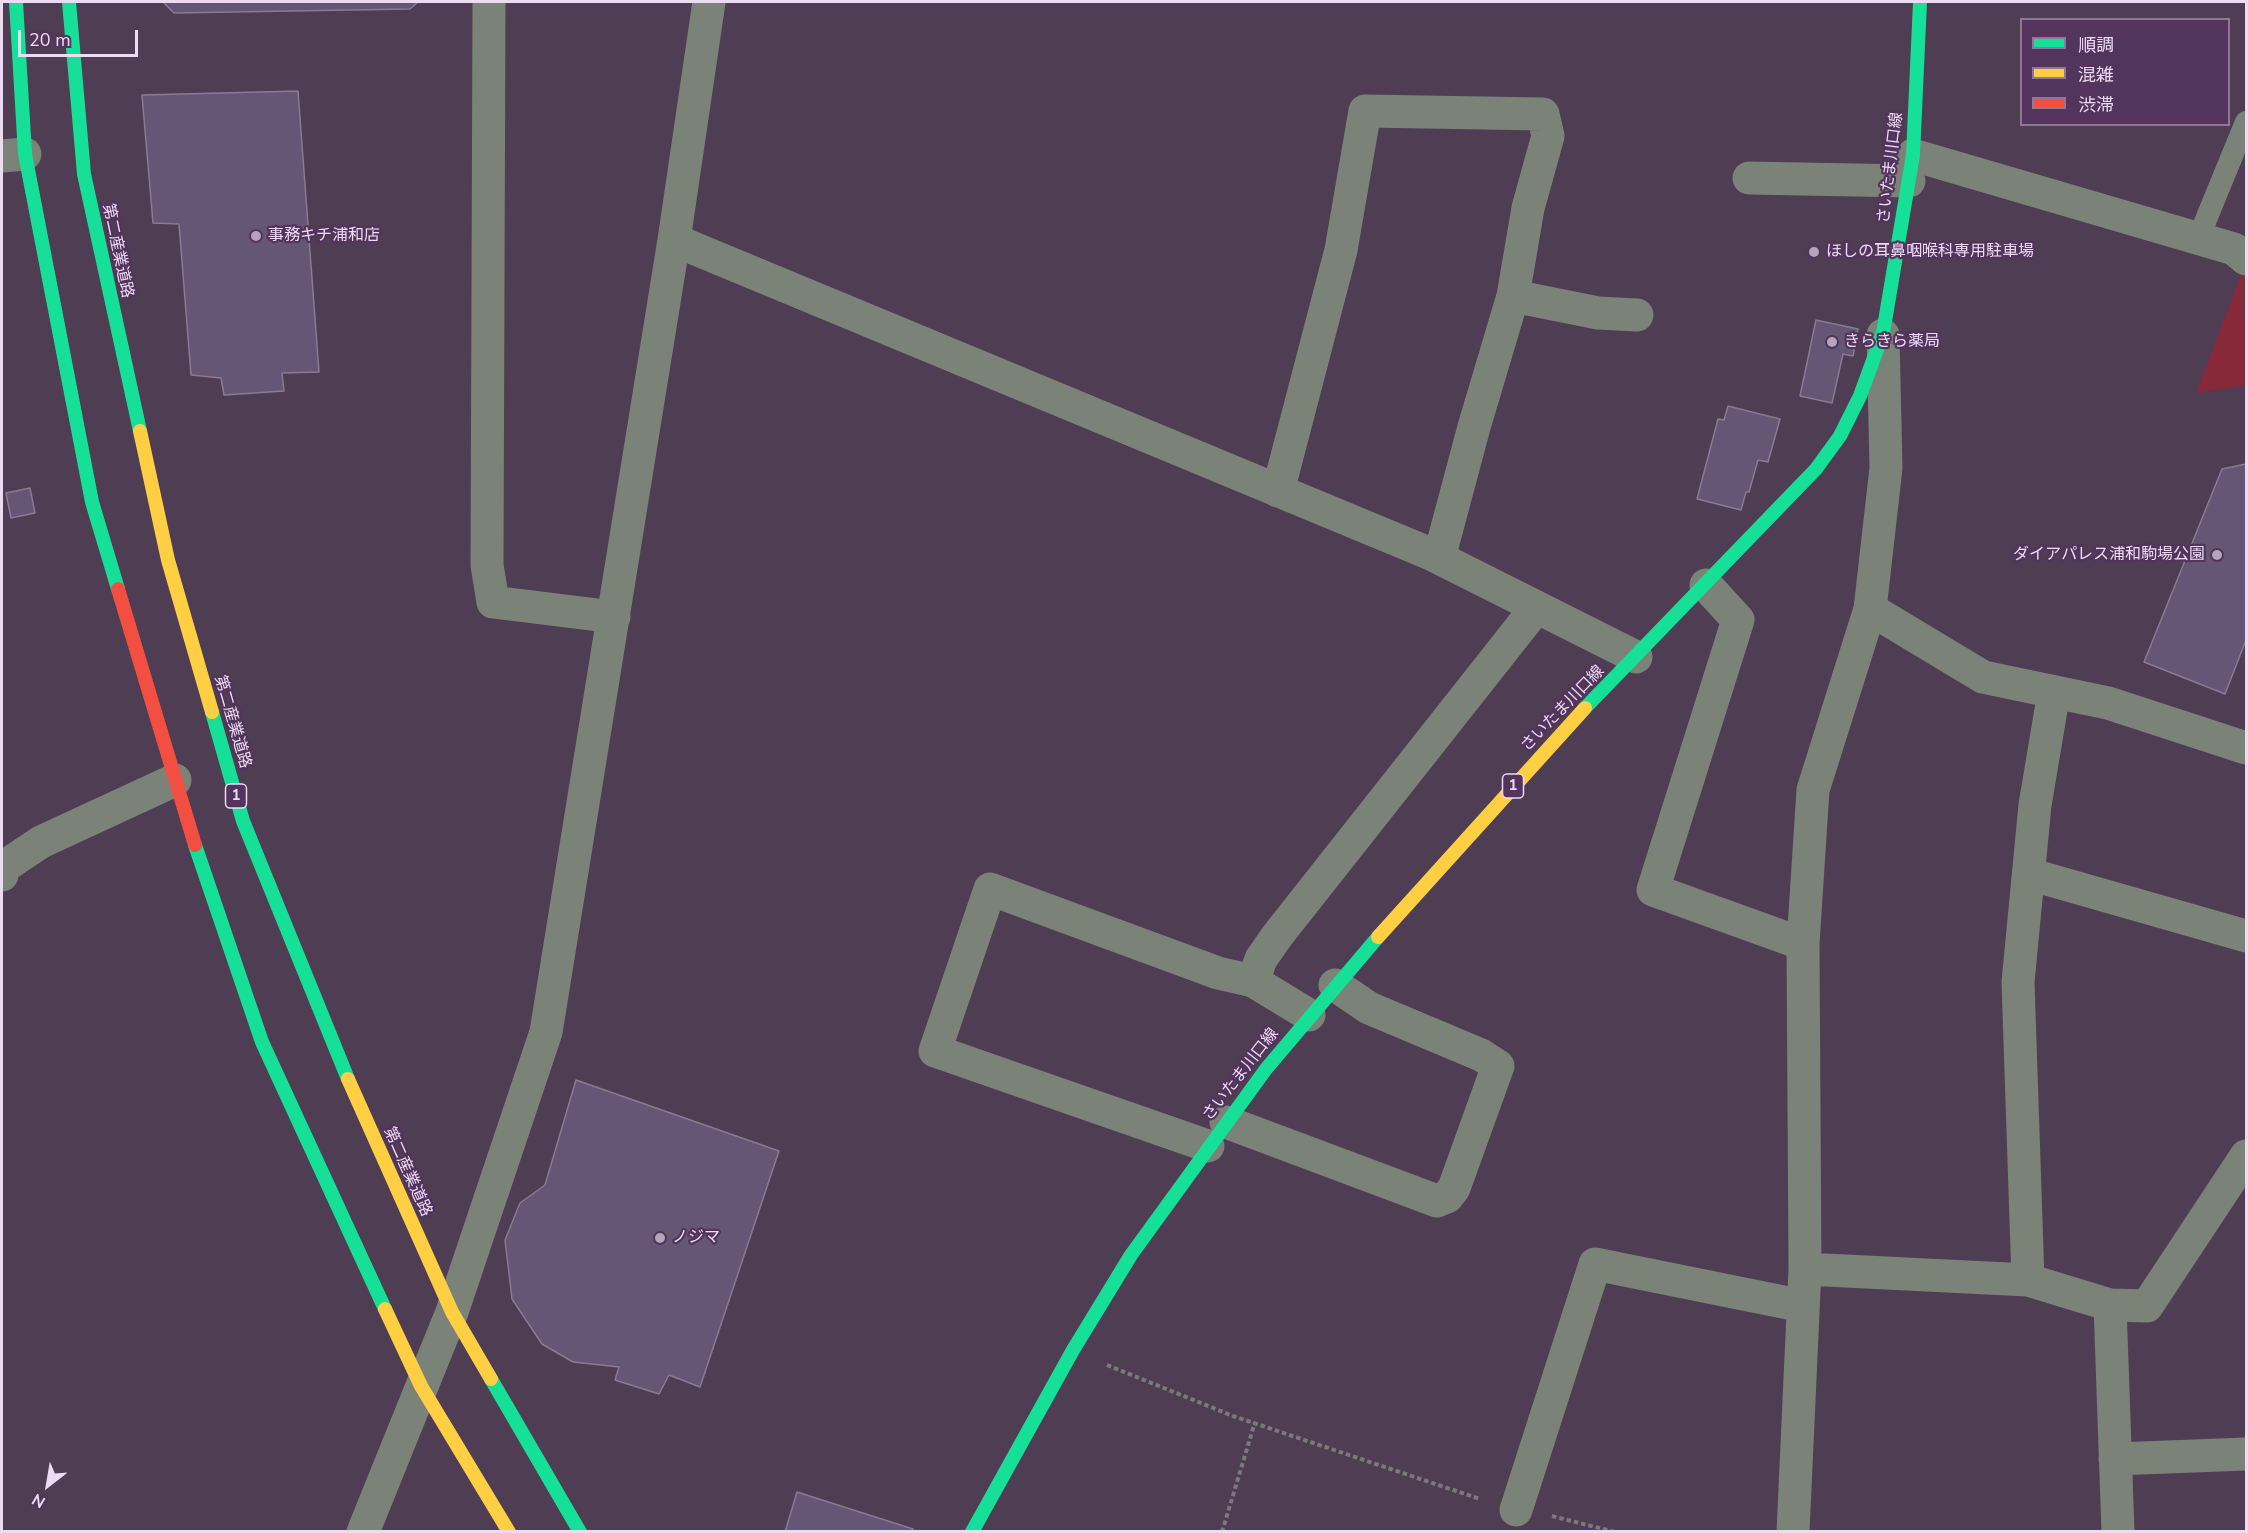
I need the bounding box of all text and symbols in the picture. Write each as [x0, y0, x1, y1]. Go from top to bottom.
scale bar [21, 18, 141, 56]
legend [2020, 18, 2230, 126]
text: 20 m [29, 28, 71, 52]
text: 順調 [2078, 33, 2114, 57]
text: 混雑 [2078, 63, 2114, 87]
text: 渋滞 [2078, 93, 2114, 117]
street label: さいたま川口線 [1875, 111, 1907, 225]
street label: 第二産業道路 [98, 202, 136, 300]
place label: 事務キチ浦和店 [268, 226, 380, 246]
marker: 事務キチ浦和店 [249, 229, 263, 243]
place label: ほしの耳鼻咽喉科専用駐車場 [1826, 242, 2034, 262]
marker: ほしの耳鼻咽喉科専用駐車場 [1807, 245, 1821, 259]
place label: きらきら薬局 [1844, 332, 1940, 352]
marker: きらきら薬局 [1825, 335, 1839, 349]
place label: ダイアパレス浦和駒場公園 [2013, 545, 2205, 565]
marker: ダイアパレス浦和駒場公園 [2210, 548, 2224, 562]
street label: さいたま川口線 [1517, 662, 1609, 756]
street label: 第二産業道路 [210, 673, 254, 771]
road number: 1 [1502, 774, 1524, 798]
road number: 1 [226, 784, 246, 808]
street label: さいたま川口線 [1199, 1025, 1283, 1125]
street label: 第二産業道路 [379, 1124, 435, 1220]
place label: ノジマ [672, 1228, 720, 1248]
marker: ノジマ [653, 1231, 667, 1245]
north arrow [18, 1455, 78, 1515]
text: N [28, 1488, 50, 1513]

